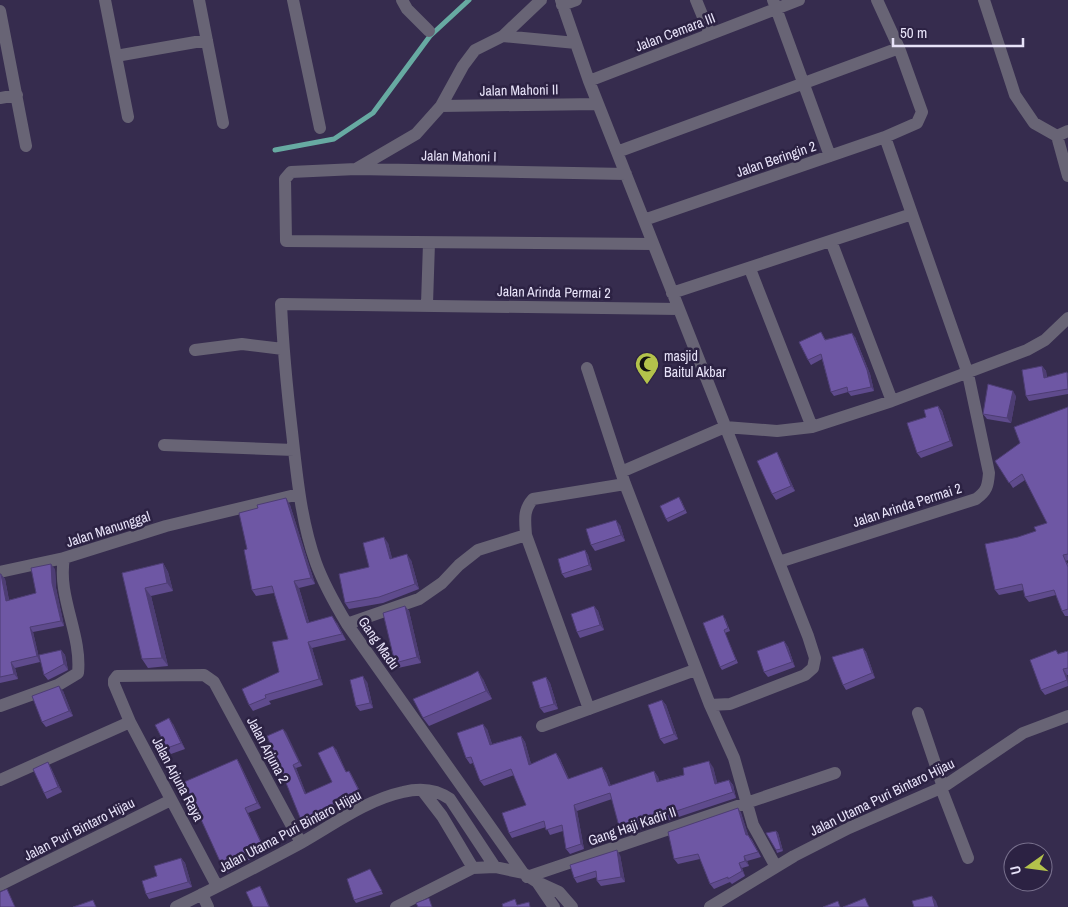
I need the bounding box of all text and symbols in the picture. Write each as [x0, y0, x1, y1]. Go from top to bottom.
street label: Jalan Cemara III [632, 9, 718, 55]
scale bar [893, 15, 1023, 47]
text: 50 m [900, 22, 927, 43]
street label: Jalan Mahoni II [480, 80, 558, 100]
street label: Jalan Beringin 2 [734, 137, 818, 181]
street label: Jalan Mahoni I [421, 146, 497, 166]
street label: Jalan Arinda Permai 2 [497, 282, 611, 302]
place label: masjid Baitul Akbar [664, 347, 726, 381]
mosque icon: masjid Baitul Akbar [634, 351, 660, 385]
street label: Jalan Arinda Permai 2 [850, 479, 964, 531]
street label: Jalan Manunggal [64, 507, 152, 551]
street label: Gang Madu [354, 613, 404, 673]
street label: Jalan Arjuna 2 [243, 714, 293, 786]
street label: Jalan Arjuna Raya [148, 734, 208, 825]
street label: Jalan Utama Puri Bintaro Hijau [807, 754, 957, 840]
street label: Jalan Utama Puri Bintaro Hijau [216, 786, 364, 876]
street label: Jalan Puri Bintaro Hijau [21, 793, 137, 865]
street label: Gang Haji Kadir II [586, 803, 678, 849]
north arrow [1003, 842, 1053, 892]
text: U [1006, 864, 1025, 876]

